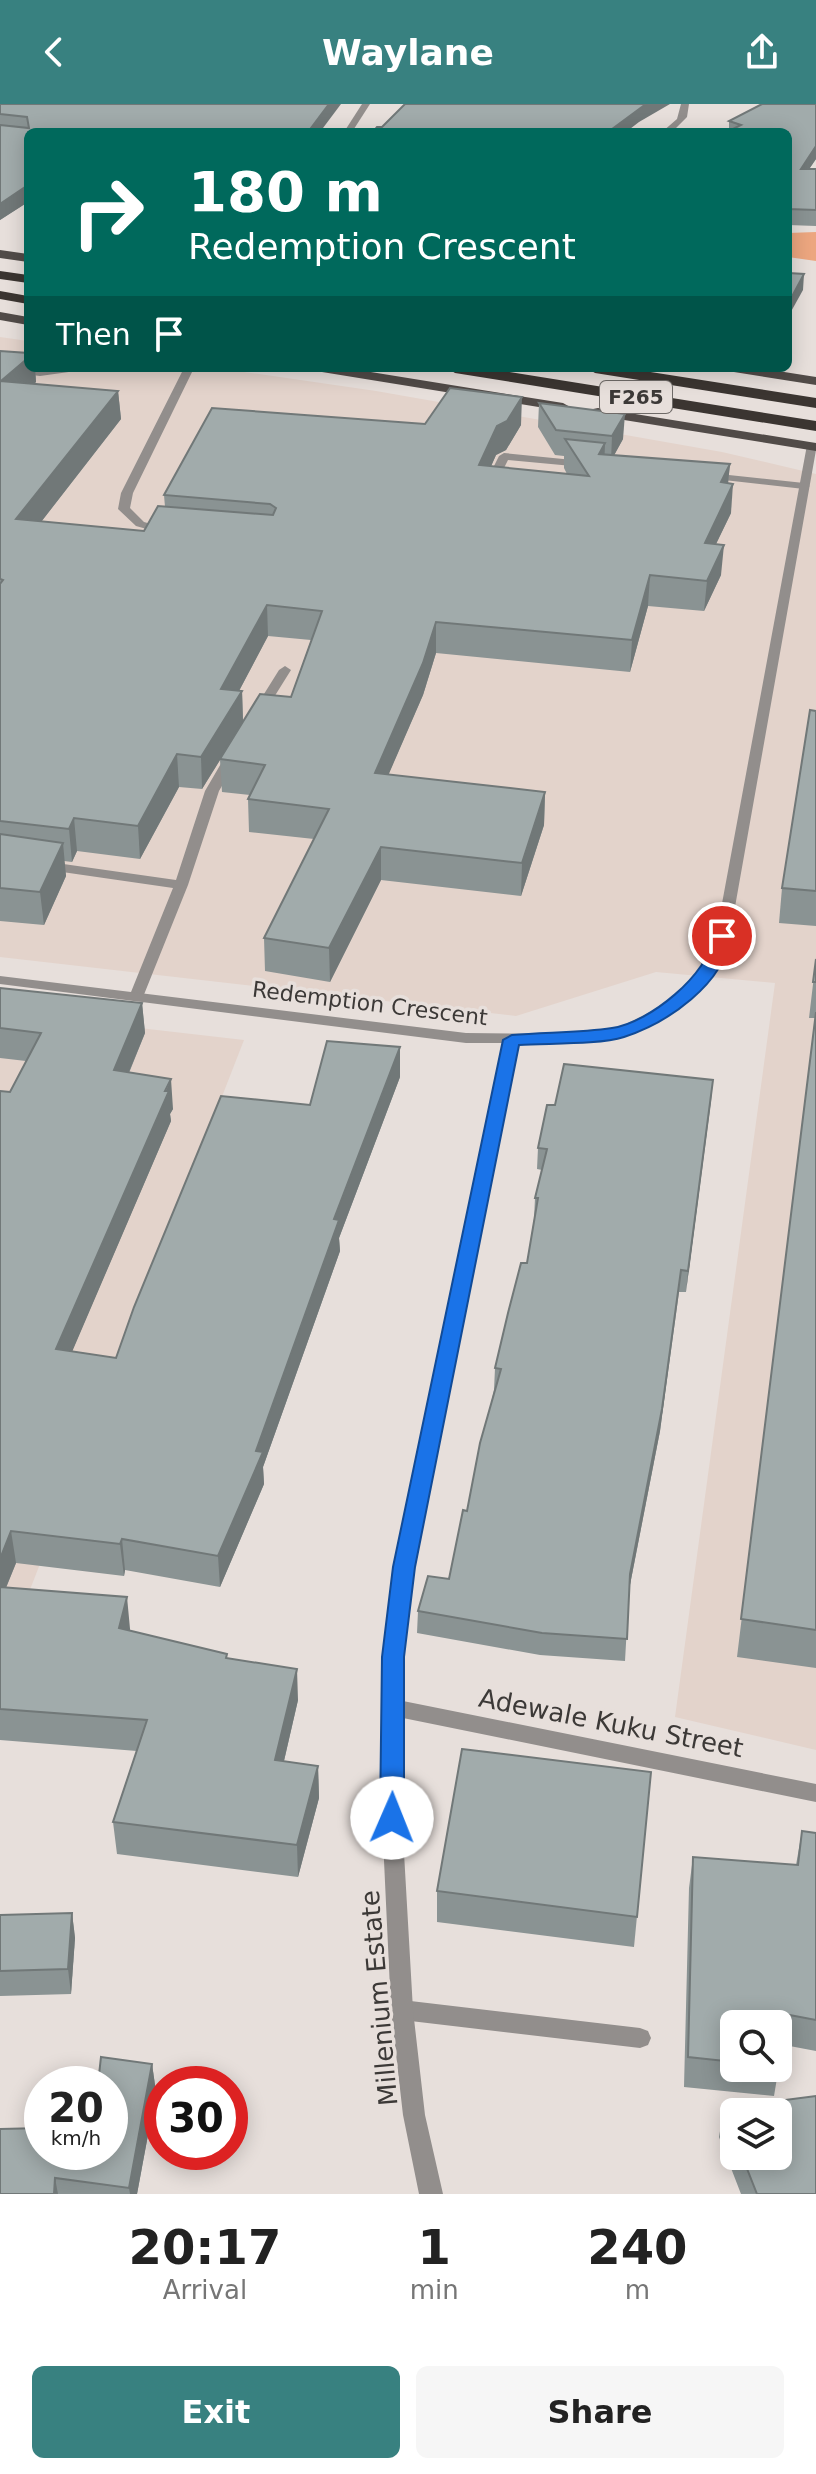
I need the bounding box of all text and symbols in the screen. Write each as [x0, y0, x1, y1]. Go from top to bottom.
icon: back [32, 30, 76, 74]
icon: share [740, 30, 784, 74]
text: Waylane [322, 32, 494, 73]
text: 180 m [188, 159, 383, 224]
icon: right [56, 160, 160, 264]
text: Redemption Crescent [188, 226, 576, 267]
icon: arrive [147, 312, 191, 356]
text: Then [56, 317, 131, 352]
road number: F265 [600, 381, 672, 413]
pin [688, 902, 756, 970]
icon: arrive [700, 914, 744, 958]
street label: Redemption Crescent [251, 977, 489, 1030]
street label: Adewale Kuku Street [476, 1683, 746, 1763]
position arrow [350, 1776, 434, 1860]
street label: Millenium Estate [355, 1889, 403, 2107]
map controls [720, 2010, 792, 2170]
button: search [720, 2010, 792, 2082]
speed limit sign: 30 [144, 2066, 248, 2170]
text: 20 [48, 2085, 104, 2131]
button: layers [720, 2098, 792, 2170]
text: km/h [51, 2126, 101, 2150]
text: 20:17 [128, 2219, 281, 2275]
text: 1 [418, 2219, 451, 2275]
text: 240 [587, 2219, 687, 2275]
text: Arrival [163, 2275, 247, 2305]
text: min [410, 2275, 459, 2305]
text: m [625, 2275, 650, 2305]
button: Exit [32, 2366, 400, 2458]
button: Share [416, 2366, 784, 2458]

